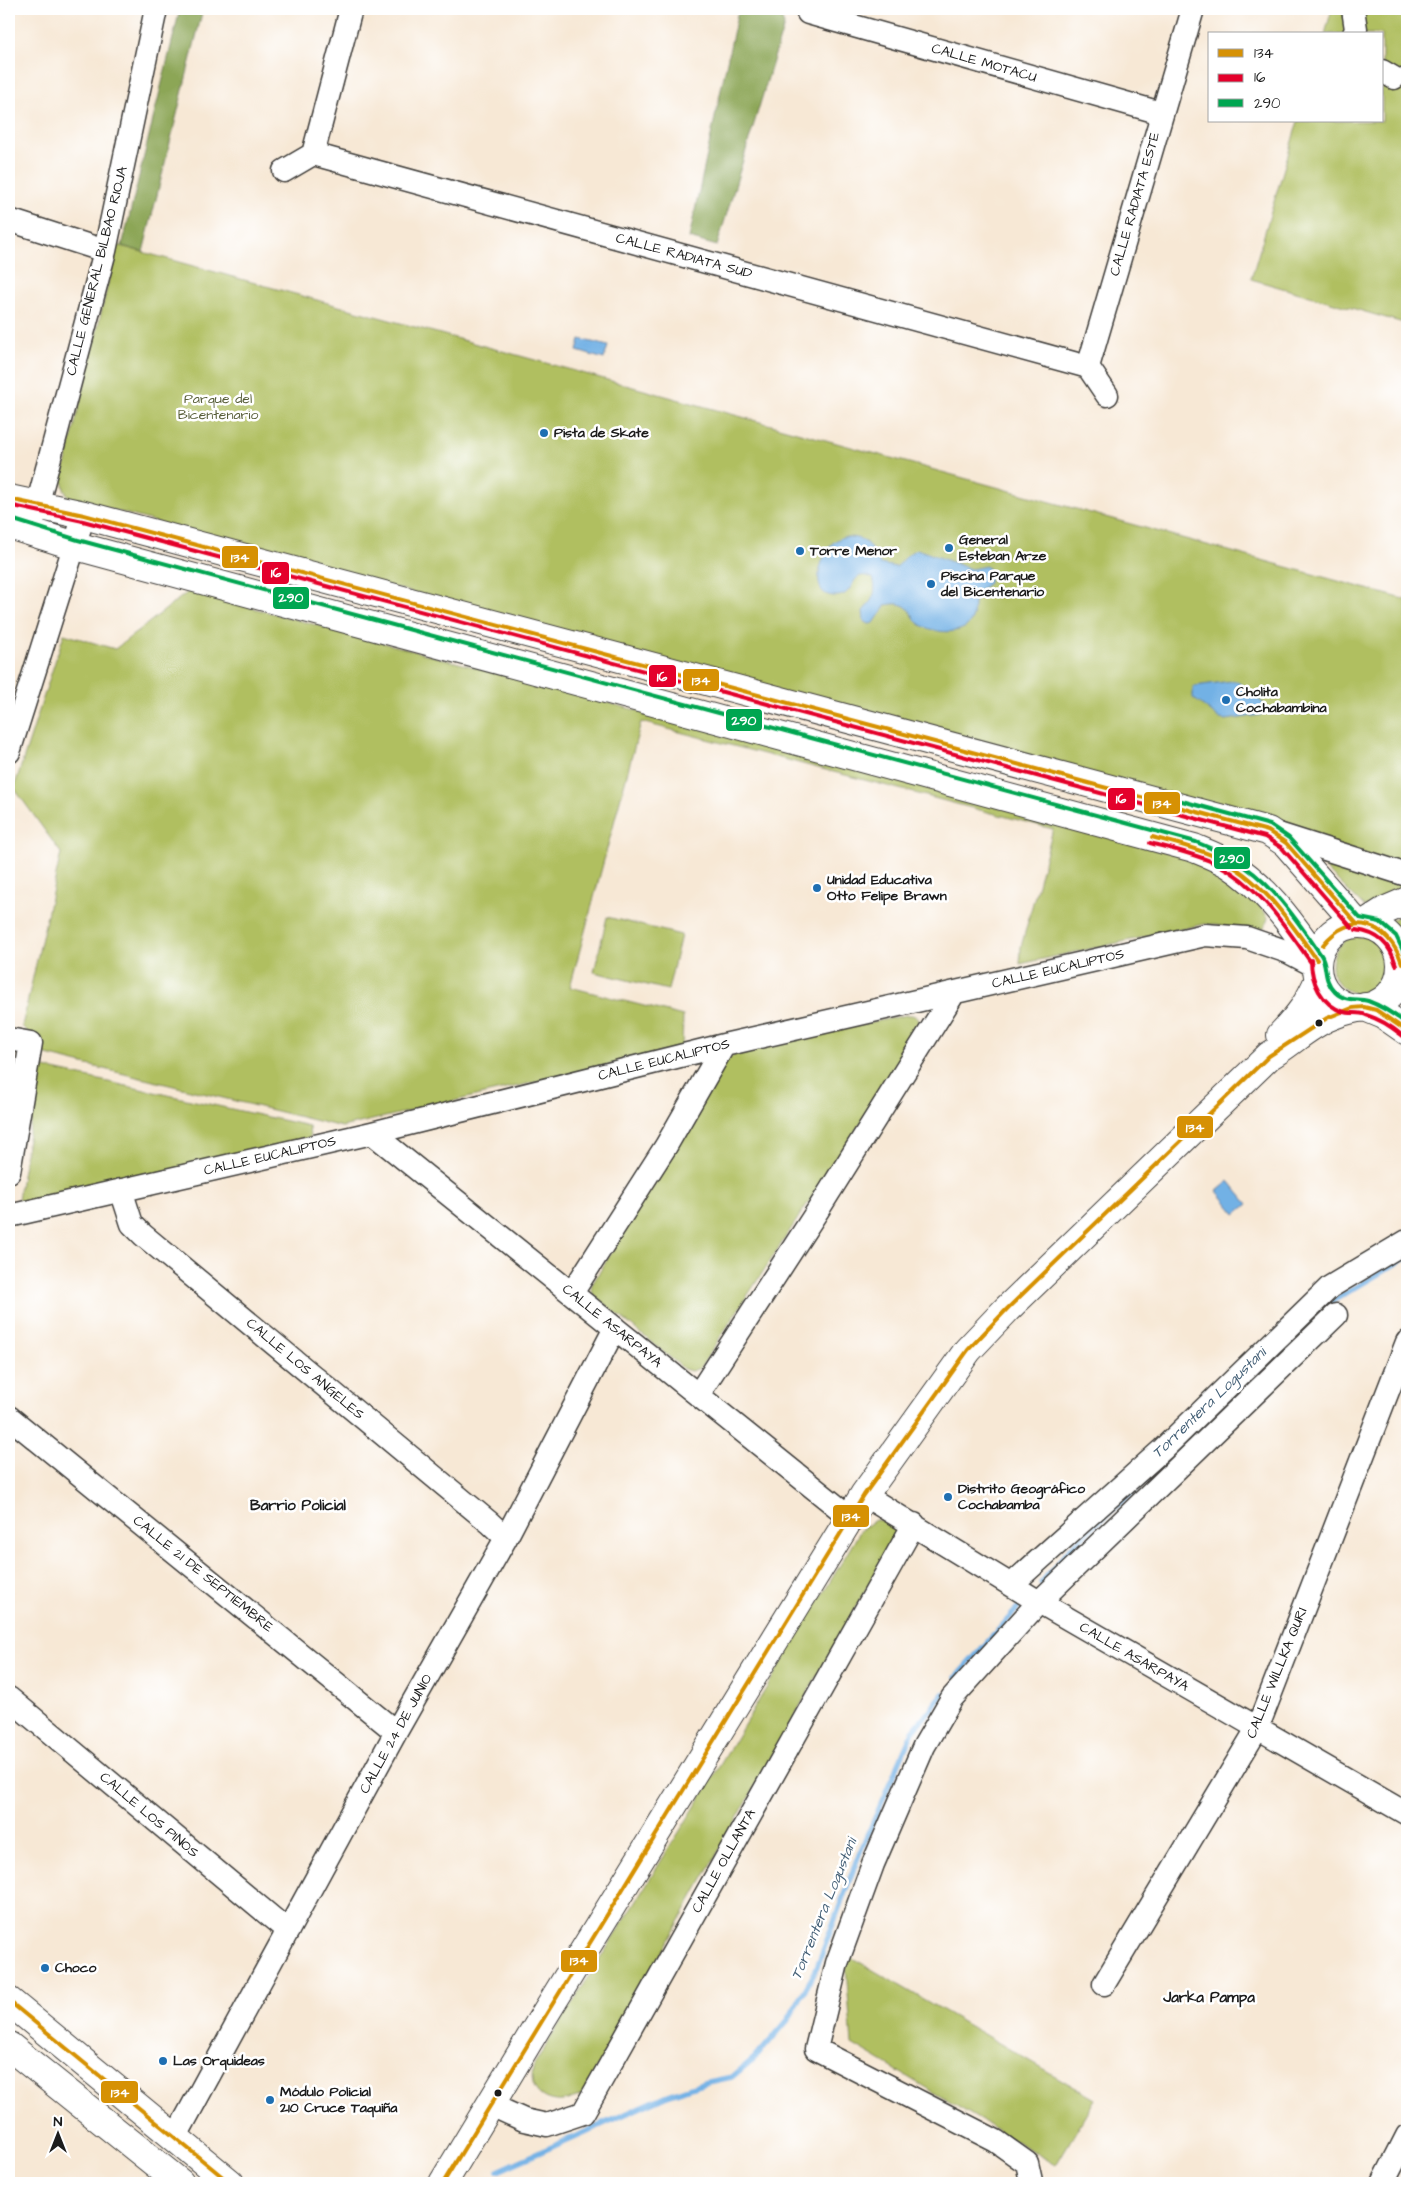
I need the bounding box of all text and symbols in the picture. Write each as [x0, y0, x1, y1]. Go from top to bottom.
legend [1208, 32, 1384, 122]
street label: CALLE MOTACU [929, 38, 1039, 88]
text: 134 [1254, 43, 1274, 64]
text: 16 [1254, 67, 1266, 88]
text: 290 [1254, 93, 1281, 114]
street label: CALLE RADIATA ESTE [1105, 129, 1165, 278]
street label: CALLE GENERAL BILBAO RIOJA [61, 164, 133, 378]
street label: CALLE RADIATA SUD [614, 228, 754, 284]
park label: Parque del Bicentenario [178, 389, 258, 425]
place label: Pista de Skate [554, 423, 649, 443]
marker: Pista de Skate [538, 427, 550, 439]
place label: General Esteban Arze [959, 530, 1047, 566]
place label: Torre Menor [809, 541, 897, 561]
marker: General Esteban Arze [943, 542, 955, 554]
line badge: 134 [221, 545, 259, 569]
marker: Torre Menor [794, 545, 806, 557]
text: 134 [231, 548, 250, 568]
line badge: 16 [261, 561, 290, 585]
text: 16 [271, 563, 282, 583]
place label: Piscina Parque del Bicentenario [940, 566, 1044, 602]
marker: Piscina Parque del Bicentenario [925, 578, 937, 590]
line badge: 290 [272, 586, 310, 610]
text: 290 [278, 588, 304, 608]
line badge: 16 [648, 664, 677, 688]
text: 16 [657, 667, 668, 687]
line badge: 134 [682, 668, 720, 692]
text: 134 [692, 671, 711, 691]
place label: Cholita Cochabambina [1236, 682, 1328, 718]
marker: Cholita Cochabambina [1220, 694, 1232, 706]
line badge: 290 [725, 708, 763, 732]
text: 290 [731, 711, 757, 731]
line badge: 16 [1107, 787, 1136, 811]
text: 16 [1116, 789, 1127, 809]
line badge: 134 [1143, 791, 1181, 815]
text: 134 [1153, 794, 1172, 814]
line badge: 290 [1213, 846, 1251, 870]
text: 290 [1219, 849, 1245, 869]
place label: Unidad Educativa Otto Felipe Brawn [827, 870, 947, 906]
marker: Unidad Educativa Otto Felipe Brawn [811, 882, 823, 894]
street label: CALLE EUCALIPTOS [990, 944, 1126, 994]
unlabelled marker [1314, 1018, 1324, 1028]
street label: CALLE EUCALIPTOS [596, 1034, 732, 1086]
line badge: 134 [1176, 1115, 1214, 1139]
text: 134 [1186, 1118, 1205, 1138]
street label: CALLE EUCALIPTOS [202, 1131, 338, 1181]
street label: CALLE ASARPAYA [558, 1279, 666, 1373]
street label: CALLE LOS ANGELES [242, 1314, 368, 1424]
water label: Torrentera Logustani [1147, 1342, 1273, 1464]
place label: Distrito Geográfico Cochabamba [958, 1479, 1085, 1515]
marker: Distrito Geográfico Cochabamba [942, 1491, 954, 1503]
district label: Barrio Policial [250, 1495, 347, 1516]
line badge: 134 [832, 1504, 870, 1528]
text: 134 [842, 1507, 861, 1527]
street label: CALLE 21 DE SEPTIEMBRE [128, 1511, 278, 1637]
street label: CALLE WILLKA QURI [1242, 1604, 1312, 1742]
street label: CALLE ASARPAYA [1076, 1617, 1192, 1697]
street label: CALLE 24 DE JUNIO [355, 1671, 437, 1797]
street label: CALLE LOS PINOS [95, 1767, 203, 1863]
street label: CALLE OLLANTA [687, 1805, 761, 1917]
water label: Torrentera Logustani [786, 1833, 864, 1983]
line badge: 134 [560, 1949, 598, 1973]
text: 134 [570, 1951, 589, 1971]
place label: Choco [55, 1958, 97, 1978]
marker: Choco [39, 1962, 51, 1974]
district label: Jarka Pampa [1162, 1987, 1255, 2008]
place label: Las Orquideas [173, 2051, 265, 2071]
marker: Las Orquideas [157, 2055, 169, 2067]
line badge: 134 [100, 2080, 139, 2104]
place label: Módulo Policial 210 Cruce Taquiña [279, 2082, 398, 2118]
text: 134 [111, 2083, 130, 2103]
unlabelled marker [493, 2088, 503, 2098]
marker: Módulo Policial 210 Cruce Taquiña [264, 2094, 276, 2106]
north arrow [32, 2110, 82, 2160]
text: N [54, 2112, 63, 2132]

